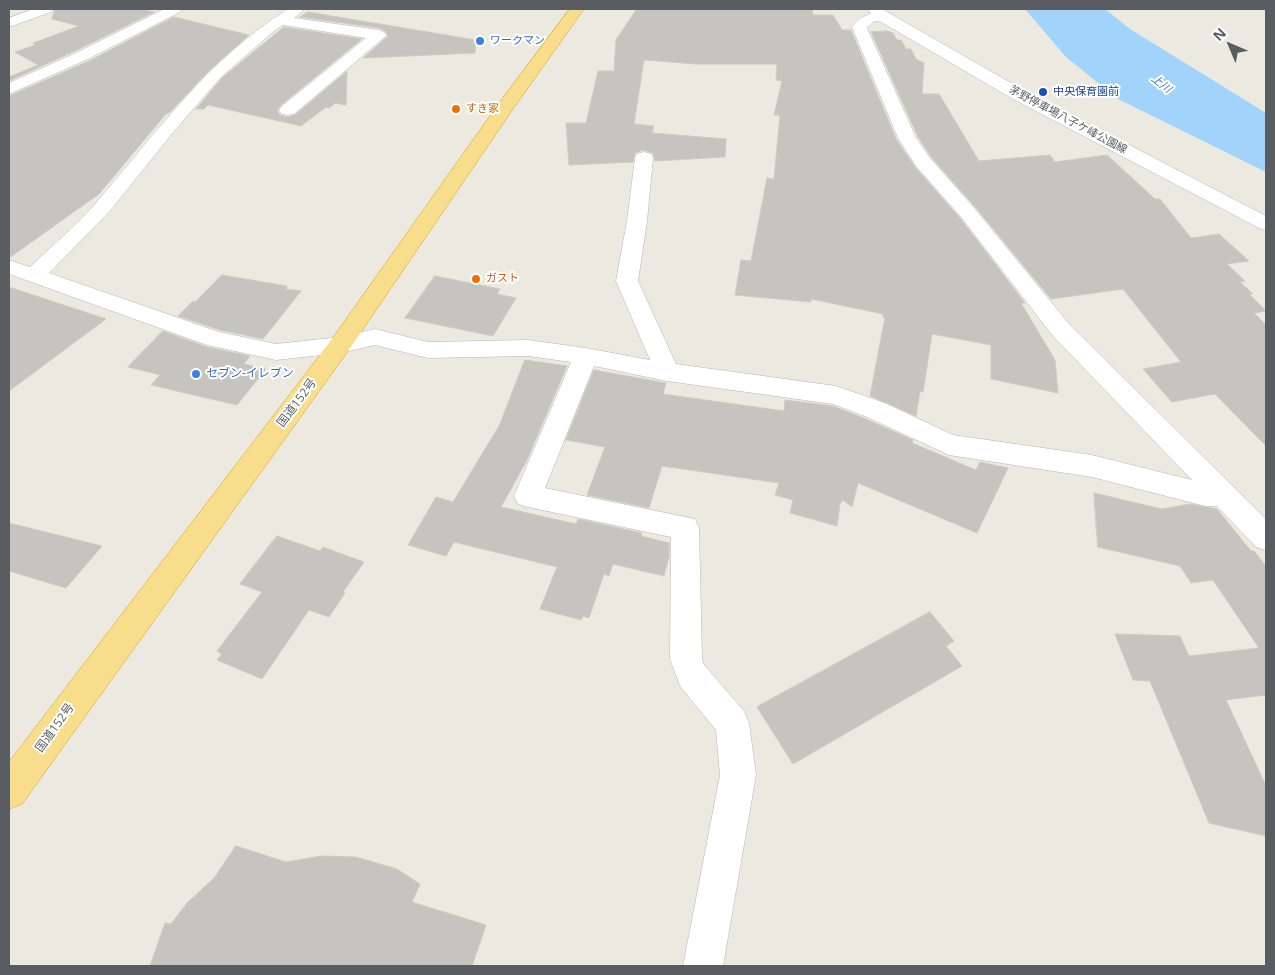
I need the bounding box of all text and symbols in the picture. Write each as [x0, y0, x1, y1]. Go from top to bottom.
north arrow [1205, 20, 1255, 70]
text: N [1208, 23, 1230, 45]
place label: ワークマン [490, 34, 545, 48]
marker: ワークマン [474, 35, 486, 47]
water label: 上川 [1148, 72, 1174, 96]
street label: 茅野停車場八子ケ峰公園線 [1007, 83, 1129, 157]
place label: 中央保育園前 [1053, 85, 1119, 99]
marker: 中央保育園前 [1037, 86, 1049, 98]
place label: すき家 [466, 102, 499, 116]
marker: すき家 [450, 103, 462, 115]
place label: ガスト [486, 272, 519, 286]
marker: ガスト [470, 273, 482, 285]
place label: セブン-イレブン [206, 367, 294, 381]
marker: セブン-イレブン [190, 368, 202, 380]
street label: 国道152号 [274, 376, 320, 430]
street label: 国道152号 [33, 701, 77, 755]

